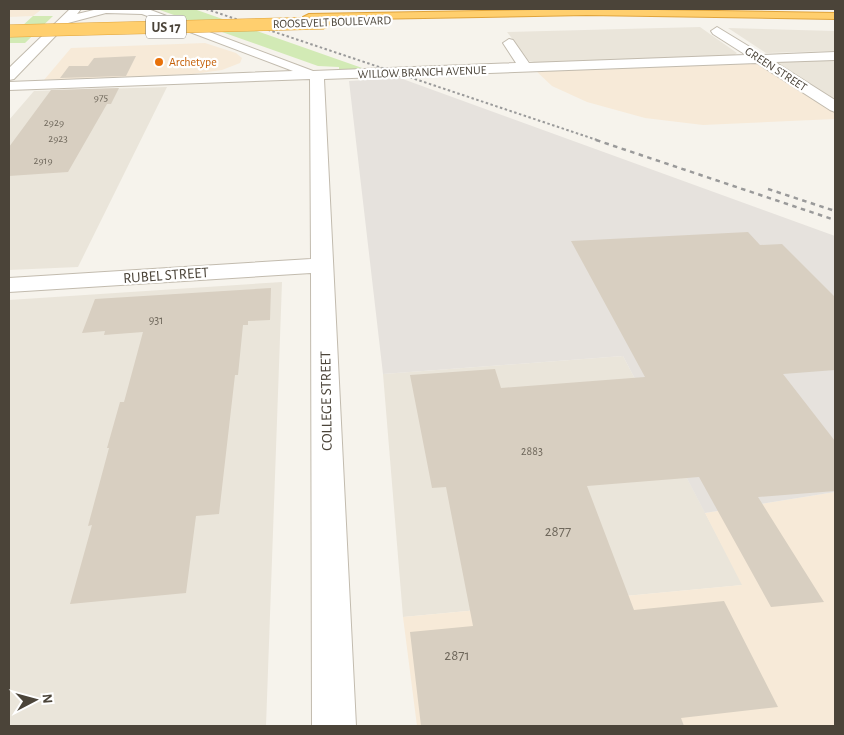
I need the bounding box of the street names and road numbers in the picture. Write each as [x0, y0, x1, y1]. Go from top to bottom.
street label: ROOSEVELT BOULEVARD [273, 14, 392, 30]
road number: US 17 [146, 16, 186, 38]
street label: GREEN STREET [743, 45, 809, 93]
street label: WILLOW BRANCH AVENUE [357, 64, 487, 80]
street label: RUBEL STREET [123, 265, 210, 286]
street label: COLLEGE STREET [318, 350, 335, 451]

